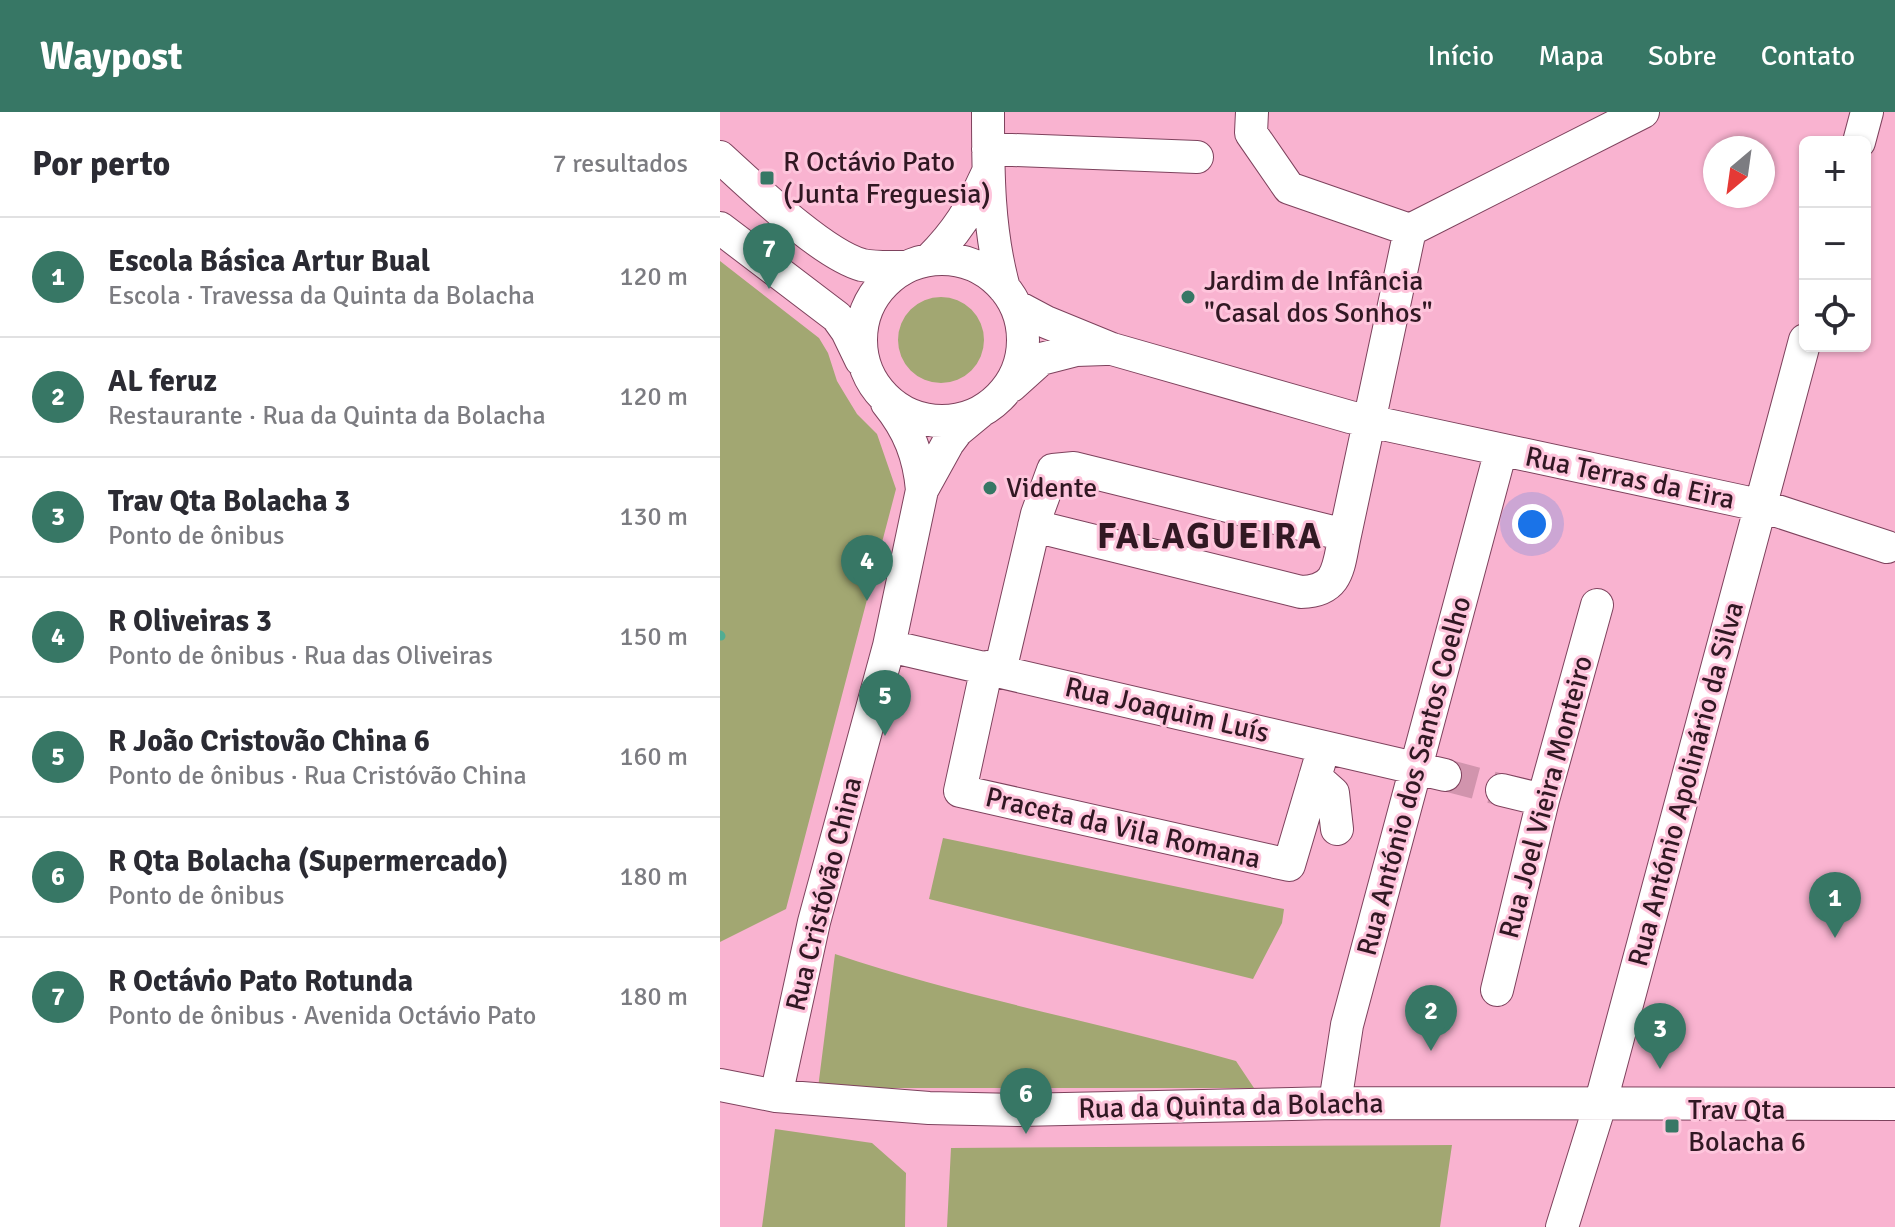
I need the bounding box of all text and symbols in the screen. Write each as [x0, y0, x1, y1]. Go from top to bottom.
text: Waypost [40, 33, 182, 80]
text: Início [1427, 39, 1494, 73]
text: Mapa [1538, 39, 1604, 73]
text: Sobre [1648, 39, 1717, 73]
text: Contato [1761, 39, 1855, 73]
north arrow [1703, 136, 1775, 208]
map controls [1799, 136, 1871, 352]
button: + [1799, 136, 1871, 208]
text: Por perto [32, 143, 170, 185]
place label: R Octávio Pato (Junta Freguesia) [783, 145, 991, 211]
text: 7 resultados [552, 148, 688, 180]
marker: R Octávio Pato (Junta Freguesia) [758, 169, 776, 187]
button: − [1799, 208, 1871, 280]
pin: 7 [743, 223, 795, 289]
text: Escola Básica Artur Bual [108, 243, 430, 280]
text: 1 [51, 261, 65, 293]
text: 120 m [619, 261, 688, 293]
place label: Jardim de Infância "Casal dos Sonhos" [1204, 264, 1433, 330]
text: Escola · Travessa da Quinta da Bolacha [108, 280, 535, 312]
button: locate [1799, 280, 1871, 352]
marker: Jardim de Infância "Casal dos Sonhos" [1179, 288, 1197, 306]
text: AL feruz [108, 363, 217, 400]
text: 2 [51, 381, 65, 413]
text: 120 m [619, 381, 688, 413]
text: Restaurante · Rua da Quinta da Bolacha [108, 400, 546, 432]
street label: Rua Terras da Eira [1522, 439, 1738, 517]
place label: Vidente [1006, 471, 1097, 505]
marker: Vidente [981, 479, 999, 497]
text: Trav Qta Bolacha 3 [108, 483, 350, 520]
text: 3 [51, 501, 65, 533]
text: 130 m [619, 501, 688, 533]
your location [1512, 504, 1552, 544]
district label: FALAGUEIRA [1097, 514, 1323, 559]
text: Ponto de ônibus [108, 520, 284, 552]
pin: 4 [841, 535, 893, 601]
street label: Rua António dos Santos Coelho [1350, 593, 1478, 959]
street label: Rua António Apolinário da Silva [1621, 598, 1751, 970]
text: R Oliveiras 3 [108, 603, 272, 640]
text: 4 [51, 621, 65, 653]
text: 150 m [619, 621, 688, 653]
text: Ponto de ônibus · Rua das Oliveiras [108, 640, 493, 672]
street label: Rua Joel Vieira Monteiro [1492, 652, 1600, 942]
pin: 5 [859, 670, 911, 736]
street label: Rua Joaquim Luís [1062, 670, 1272, 750]
text: R João Cristovão China 6 [108, 723, 430, 760]
text: 5 [51, 741, 65, 773]
text: 160 m [619, 741, 688, 773]
text: Ponto de ônibus · Rua Cristóvão China [108, 760, 527, 792]
street label: Rua Cristóvão China [778, 773, 870, 1015]
street label: Praceta da Vila Romana [982, 780, 1264, 876]
text: R Qta Bolacha (Supermercado) [108, 843, 508, 880]
text: 6 [51, 861, 65, 893]
text: 180 m [619, 861, 688, 893]
pin: 1 [1809, 872, 1861, 938]
text: Ponto de ônibus [108, 880, 284, 912]
text: R Octávio Pato Rotunda [108, 963, 413, 1000]
text: 7 [51, 981, 65, 1013]
text: 180 m [619, 981, 688, 1013]
pin: 2 [1405, 985, 1457, 1051]
text: Ponto de ônibus · Avenida Octávio Pato [108, 1000, 536, 1032]
pin: 3 [1634, 1003, 1686, 1069]
pin: 6 [1000, 1068, 1052, 1134]
street label: Rua da Quinta da Bolacha [1078, 1086, 1384, 1126]
place label: Trav Qta Bolacha 6 [1688, 1093, 1806, 1159]
marker: Trav Qta Bolacha 6 [1663, 1117, 1681, 1135]

